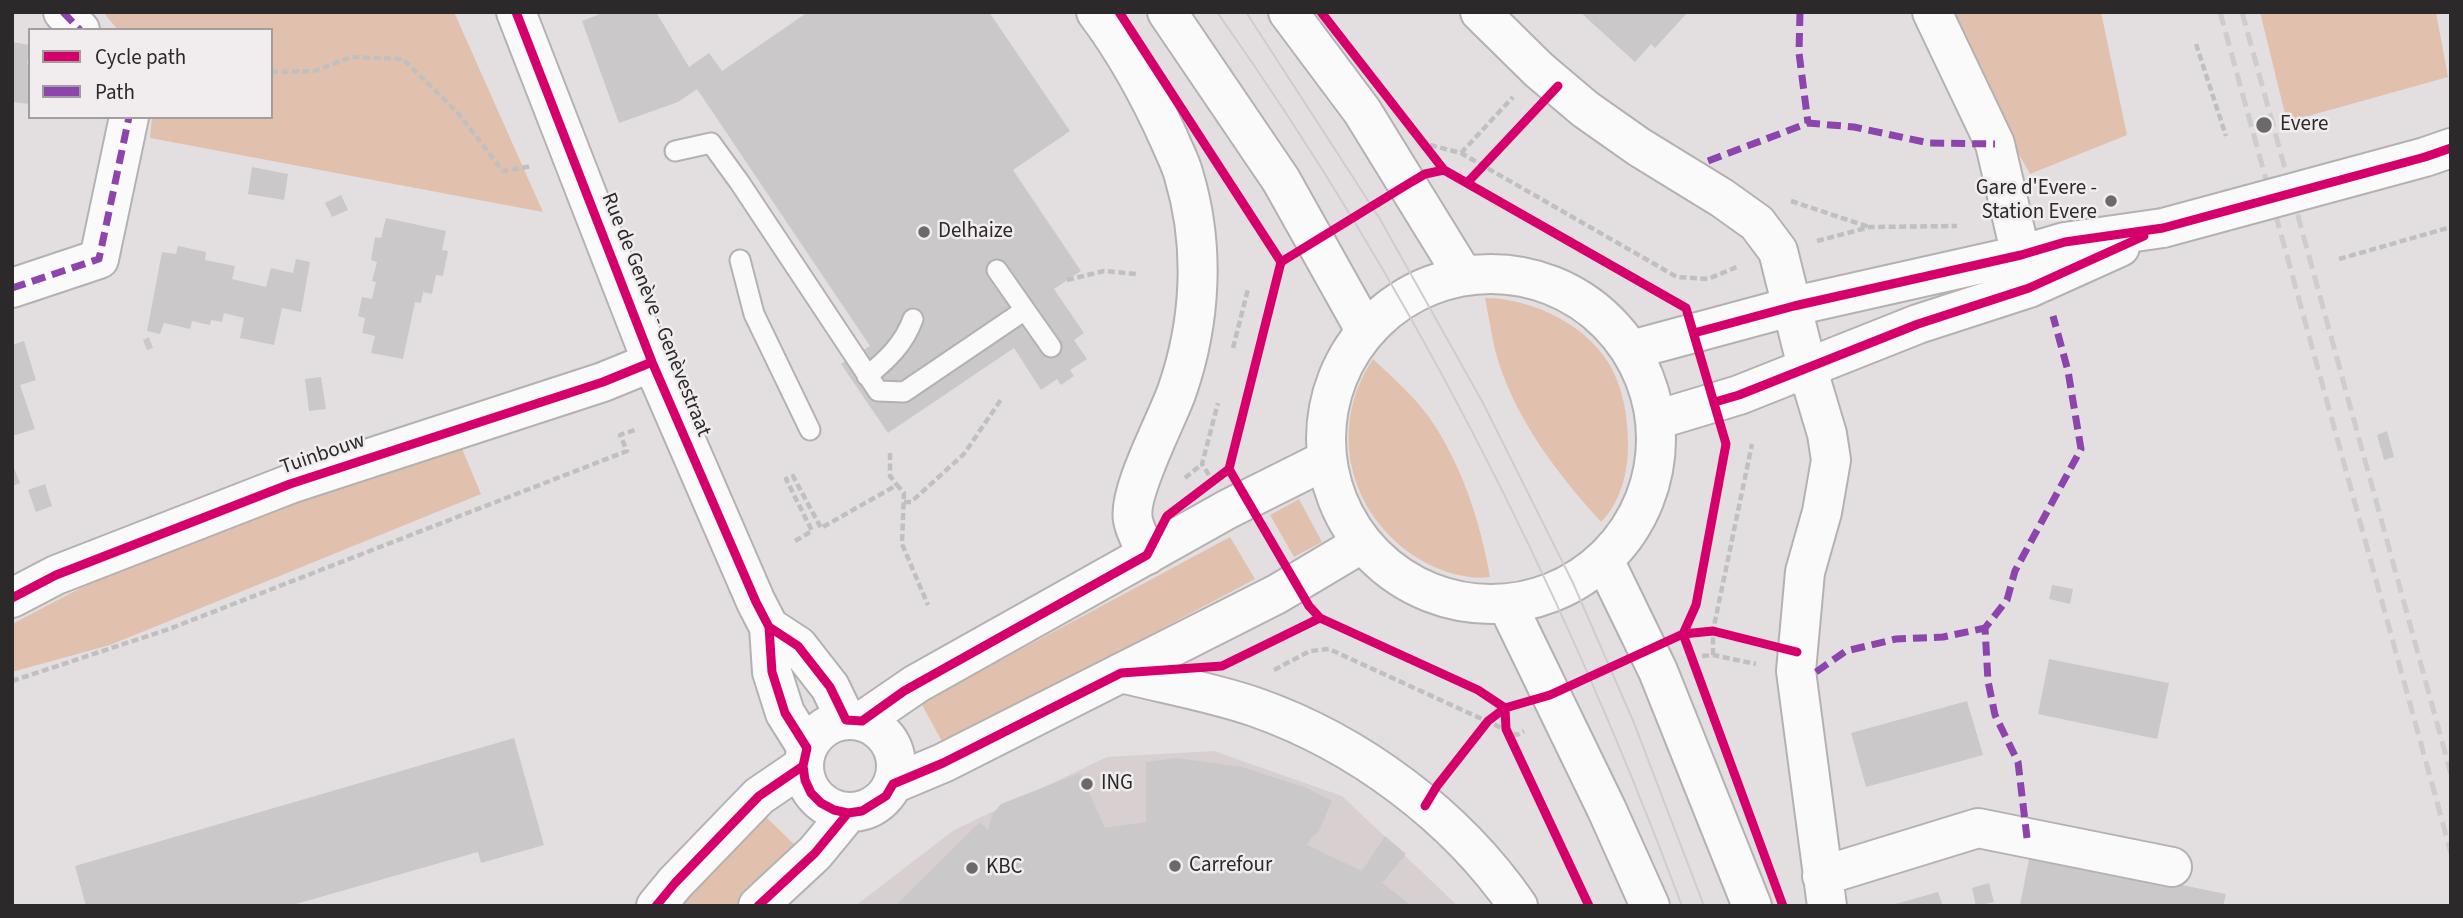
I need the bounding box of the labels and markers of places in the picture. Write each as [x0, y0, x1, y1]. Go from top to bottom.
place label: Evere [2280, 112, 2328, 138]
marker: Evere [2254, 115, 2274, 135]
place label: Gare d'Evere - Station Evere [1976, 176, 2097, 226]
marker: Gare d'Evere - Station Evere [2103, 193, 2119, 209]
place label: Delhaize [938, 219, 1013, 245]
marker: Delhaize [916, 224, 932, 240]
place label: ING [1101, 771, 1133, 797]
marker: ING [1079, 776, 1095, 792]
place label: Carrefour [1189, 853, 1272, 879]
place label: KBC [986, 855, 1022, 881]
marker: Carrefour [1167, 858, 1183, 874]
marker: KBC [964, 860, 980, 876]

